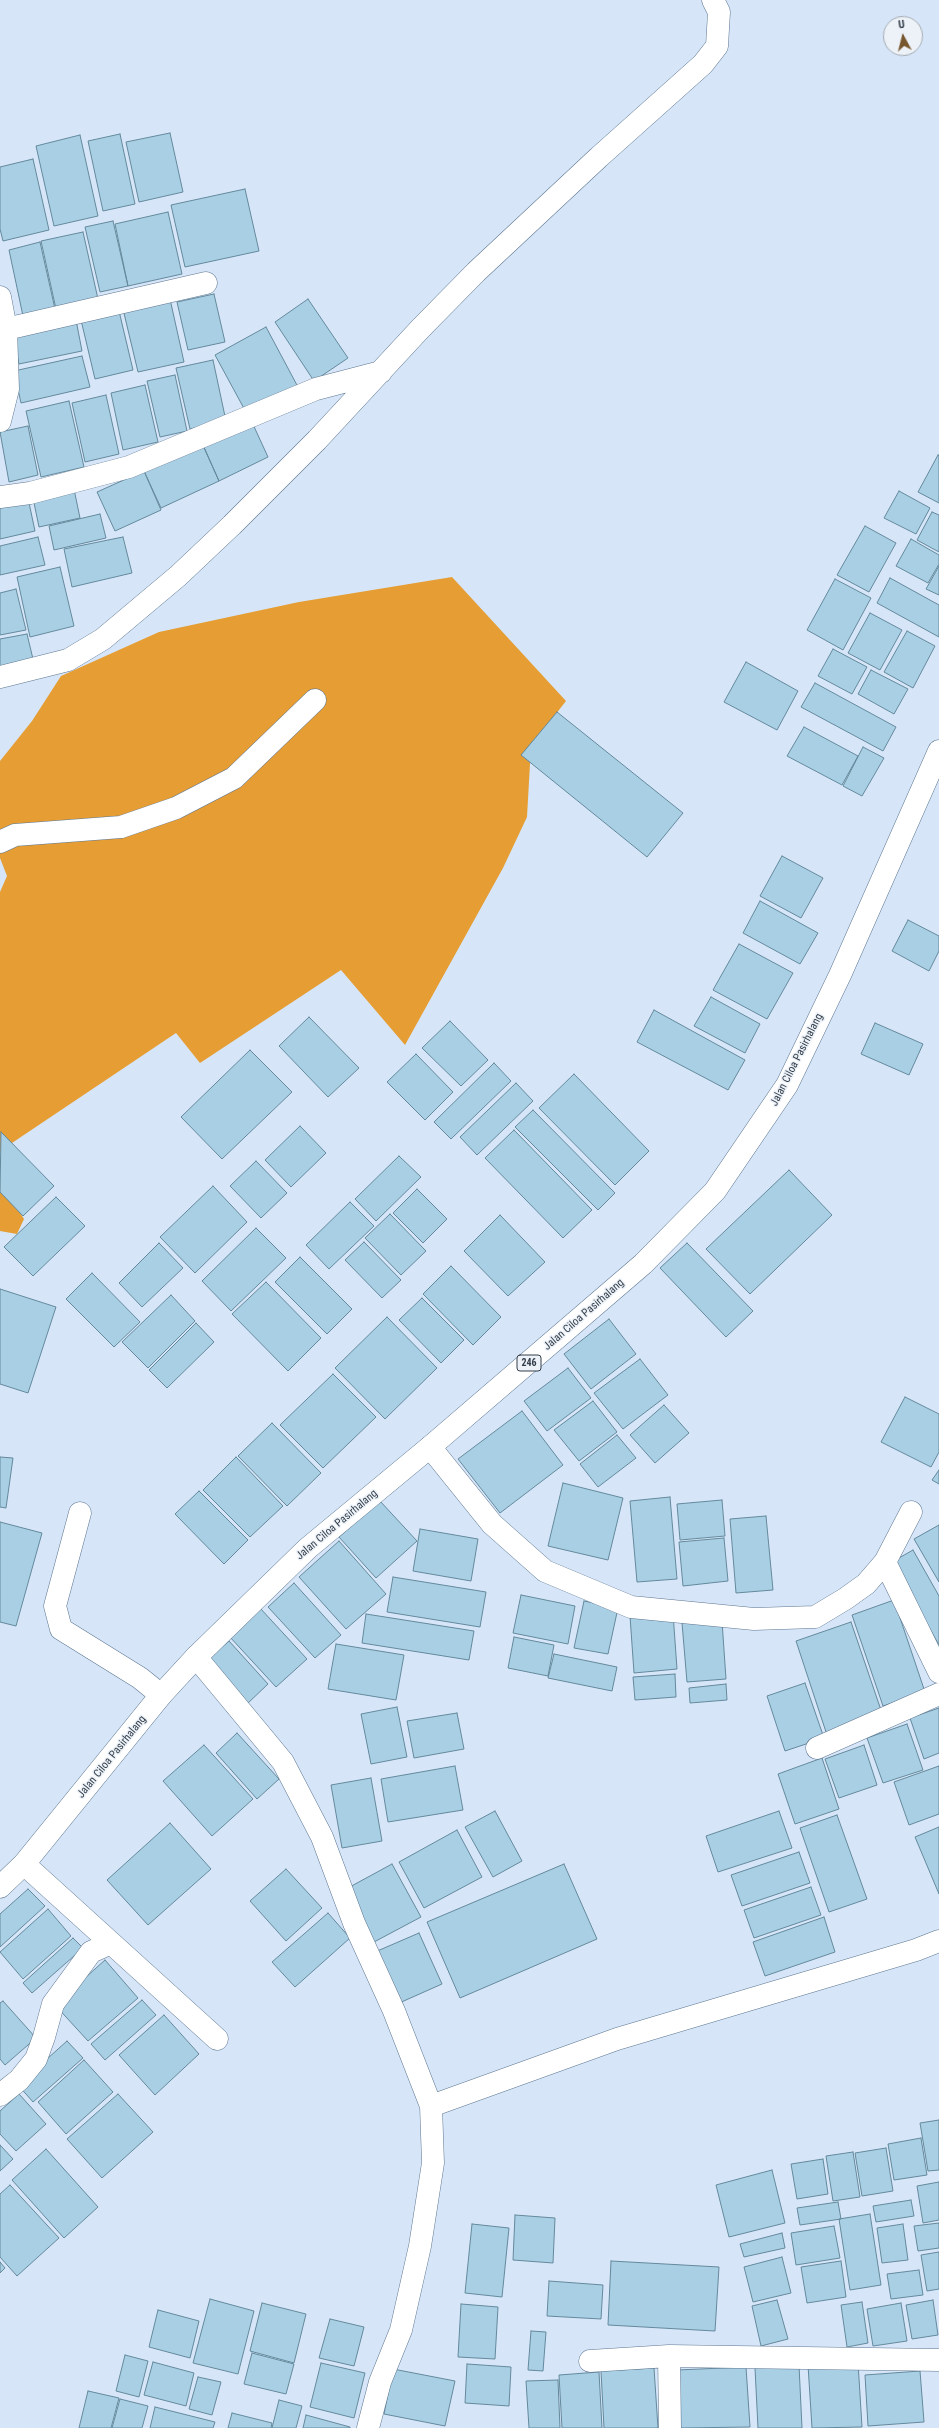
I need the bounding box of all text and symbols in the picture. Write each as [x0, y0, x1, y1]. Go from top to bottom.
north arrow [883, 16, 923, 56]
text: U [898, 18, 906, 31]
street label: Jalan Ciloa Pasirhalang [768, 1011, 826, 1109]
street label: Jalan Ciloa Pasirhalang [541, 1277, 627, 1353]
road number: 246 [517, 1355, 541, 1371]
street label: Jalan Ciloa Pasirhalang [294, 1487, 380, 1563]
street label: Jalan Ciloa Pasirhalang [75, 1713, 149, 1801]

